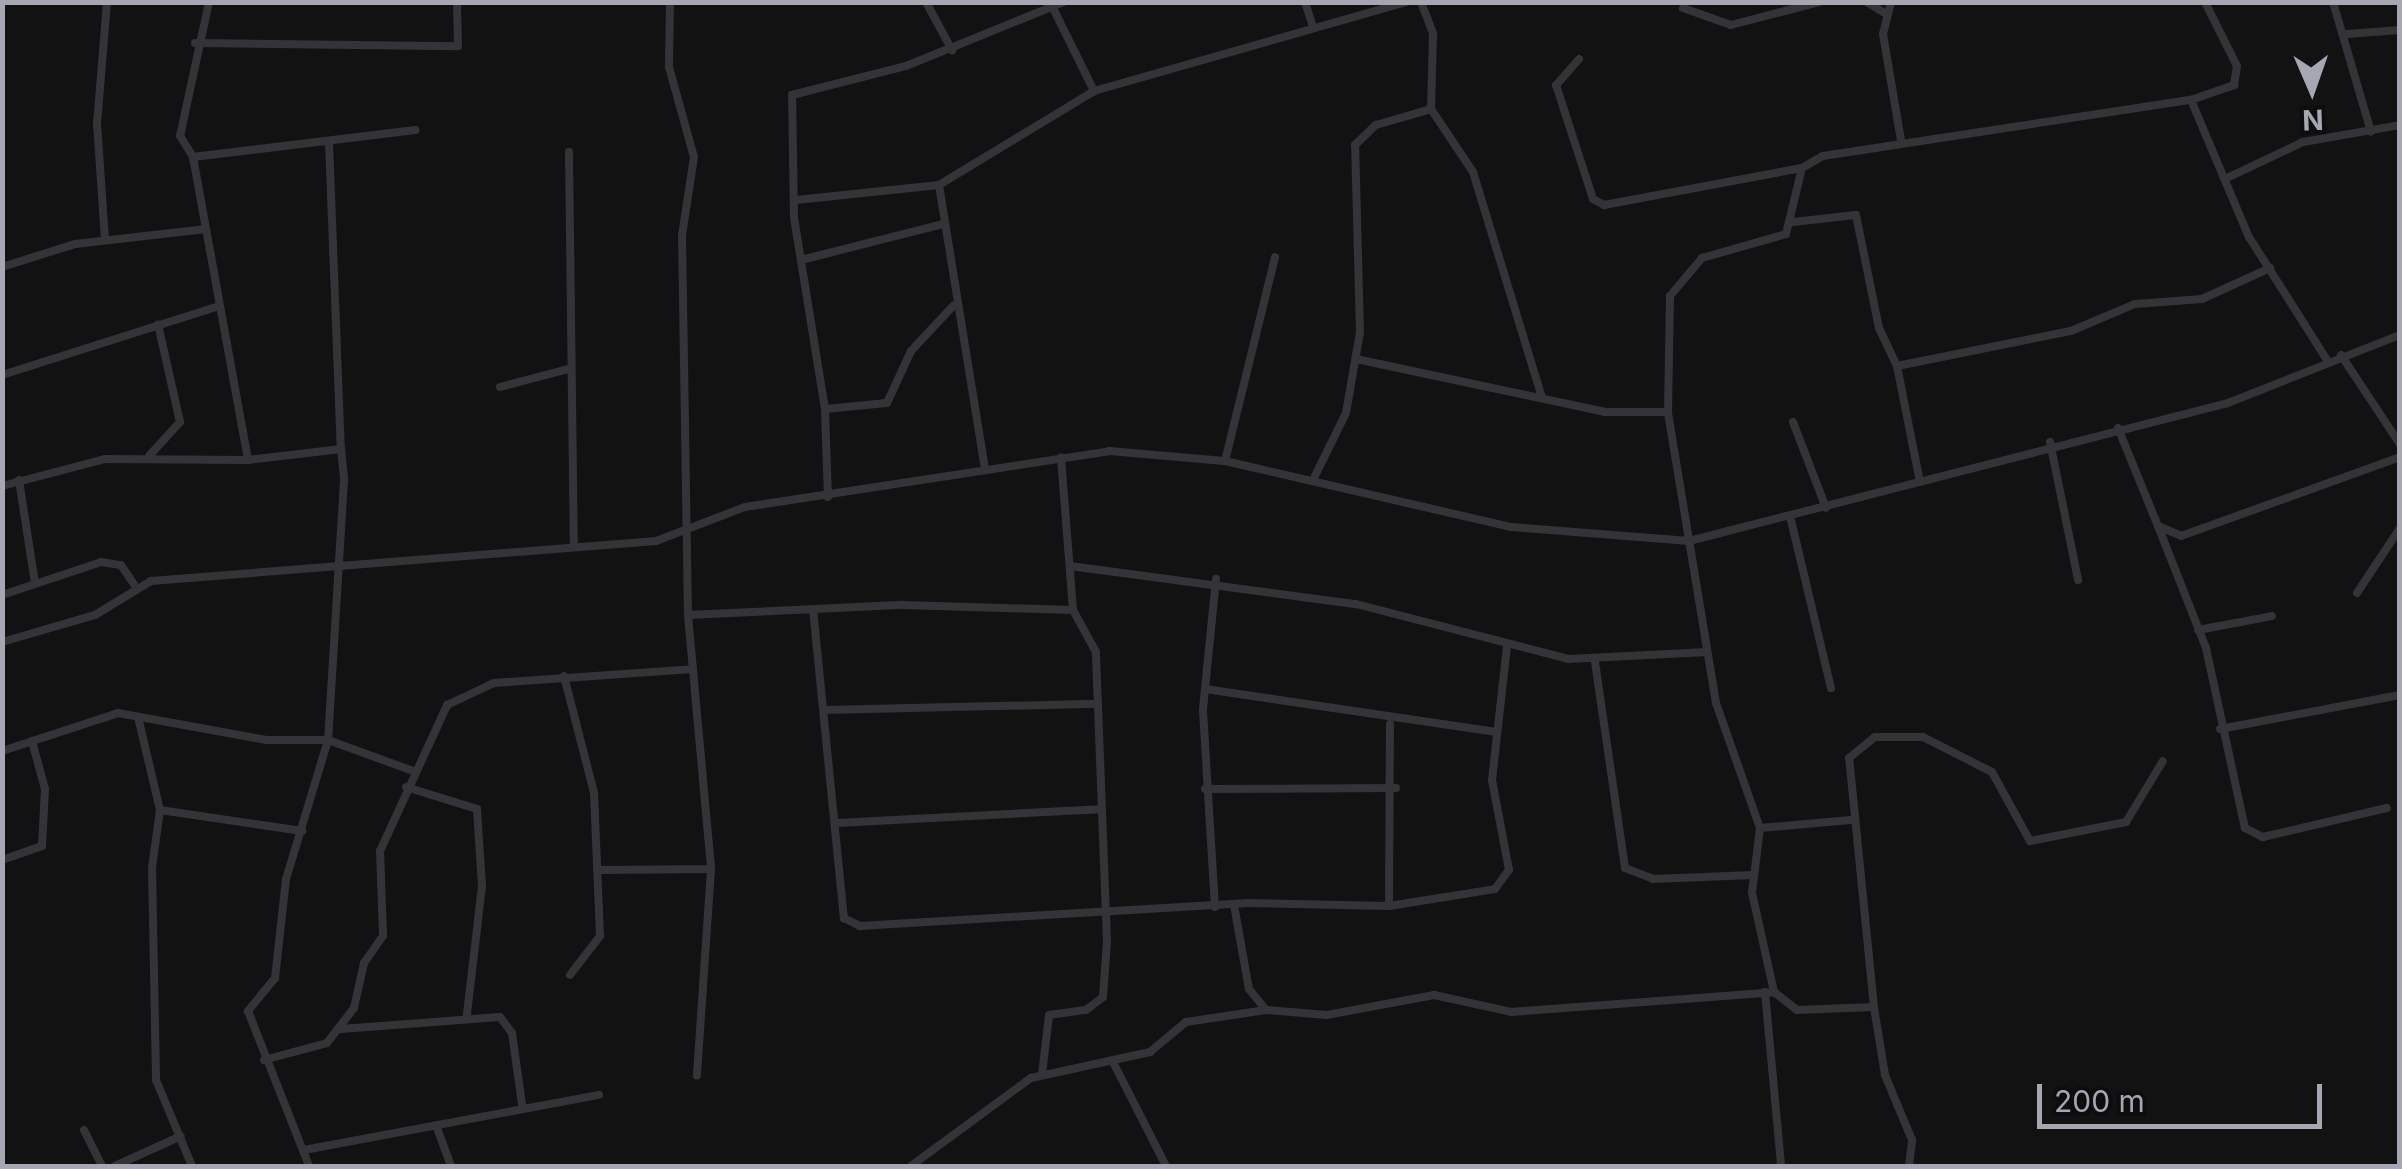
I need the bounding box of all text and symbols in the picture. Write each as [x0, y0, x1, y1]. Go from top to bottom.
north arrow [2262, 40, 2362, 140]
text: N [2302, 103, 2324, 137]
scale bar [2042, 1064, 2327, 1126]
text: 200 m [2054, 1083, 2145, 1119]

